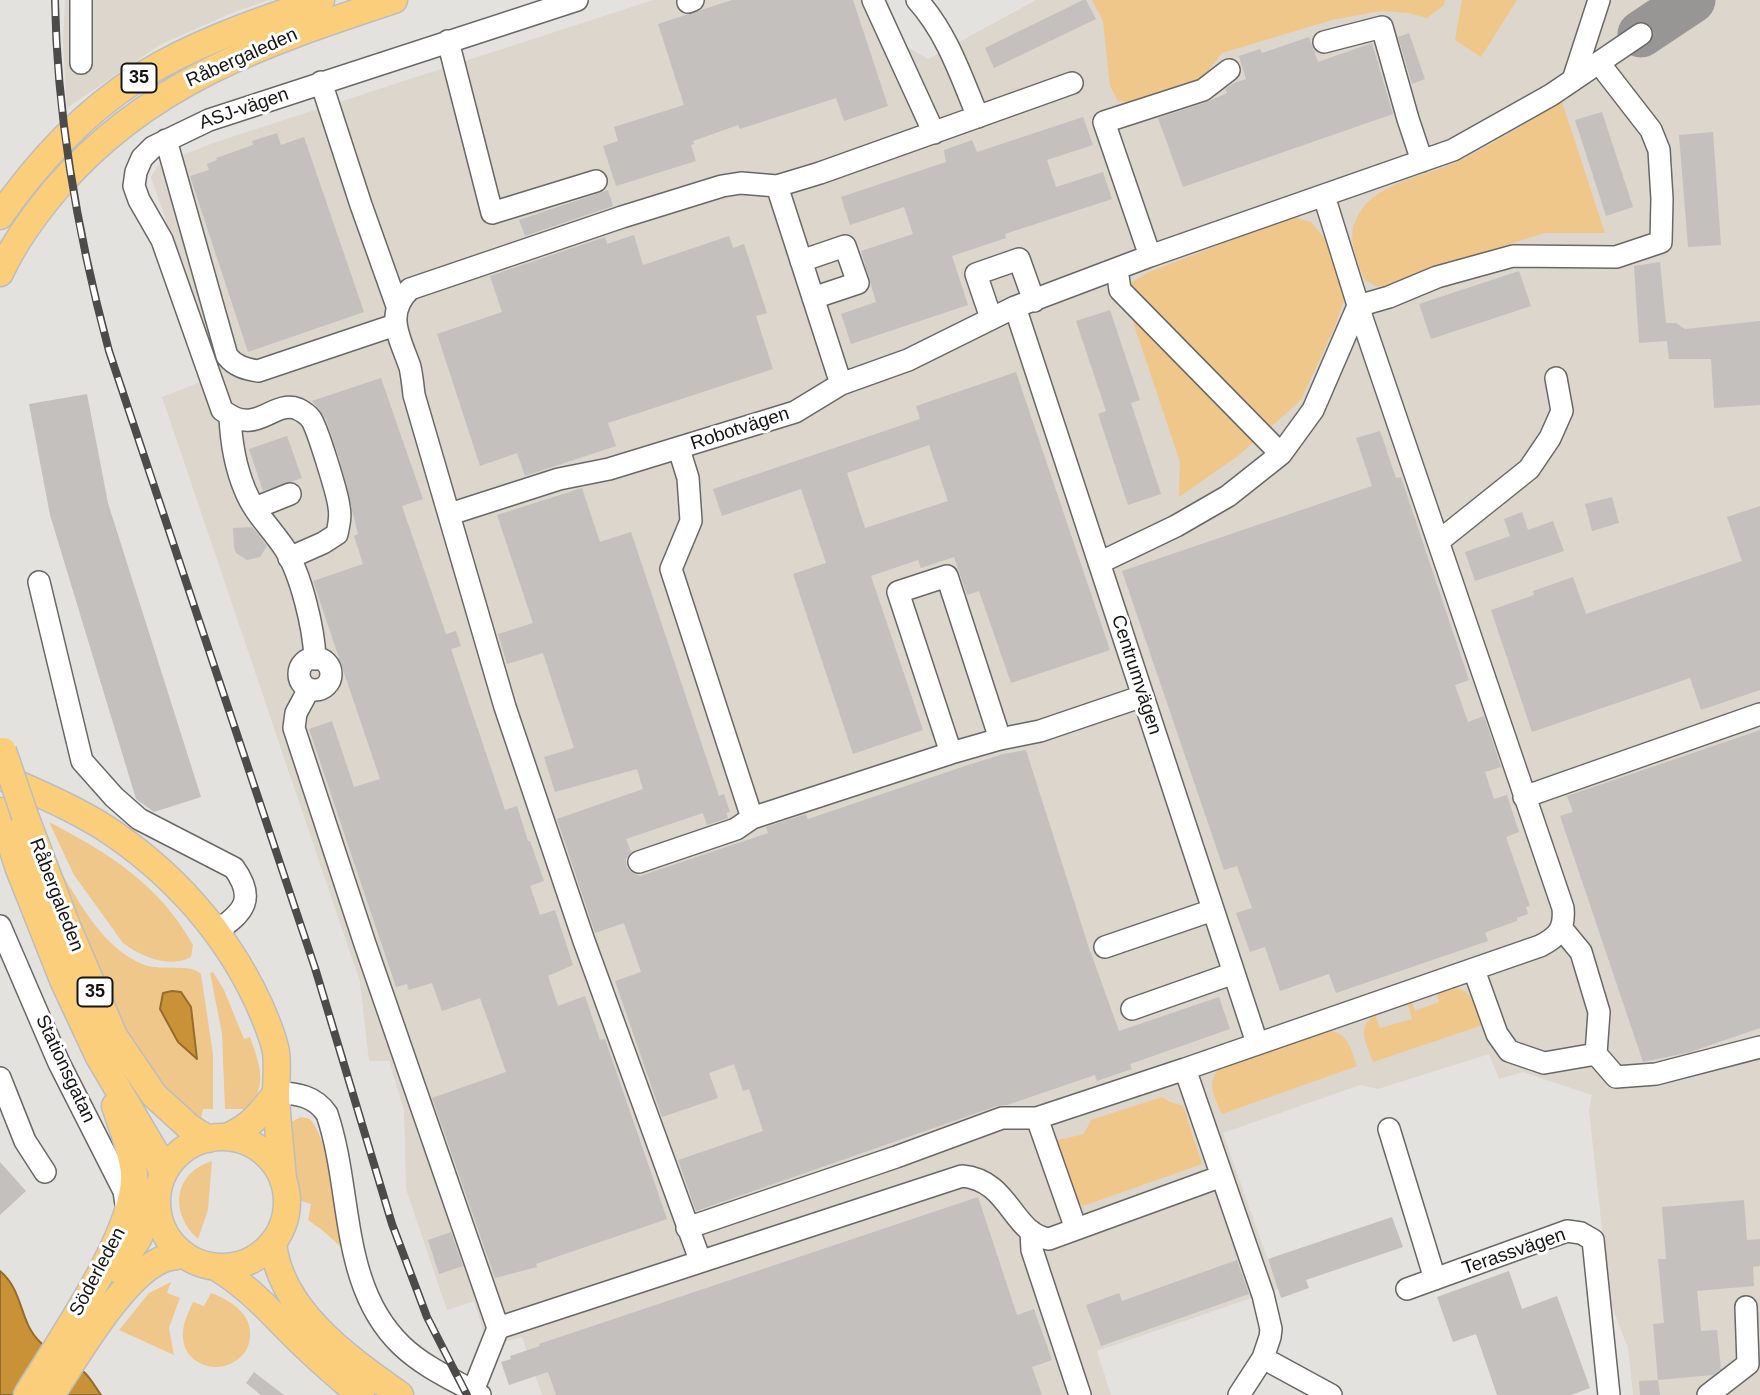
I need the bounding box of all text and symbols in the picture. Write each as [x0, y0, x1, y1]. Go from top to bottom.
street label: Råbergaleden [183, 23, 301, 93]
road number: 35 [122, 64, 156, 92]
street label: ASJ-vägen [196, 83, 292, 135]
street label: Robotvägen [688, 402, 792, 456]
street label: Centrumvägen [1106, 612, 1166, 738]
street label: Råbergaleden [24, 835, 88, 955]
road number: 35 [78, 978, 112, 1007]
street label: Stationsgatan [30, 1012, 100, 1126]
street label: Söderleden [65, 1224, 131, 1320]
street label: Terassvägen [1459, 1224, 1569, 1280]

